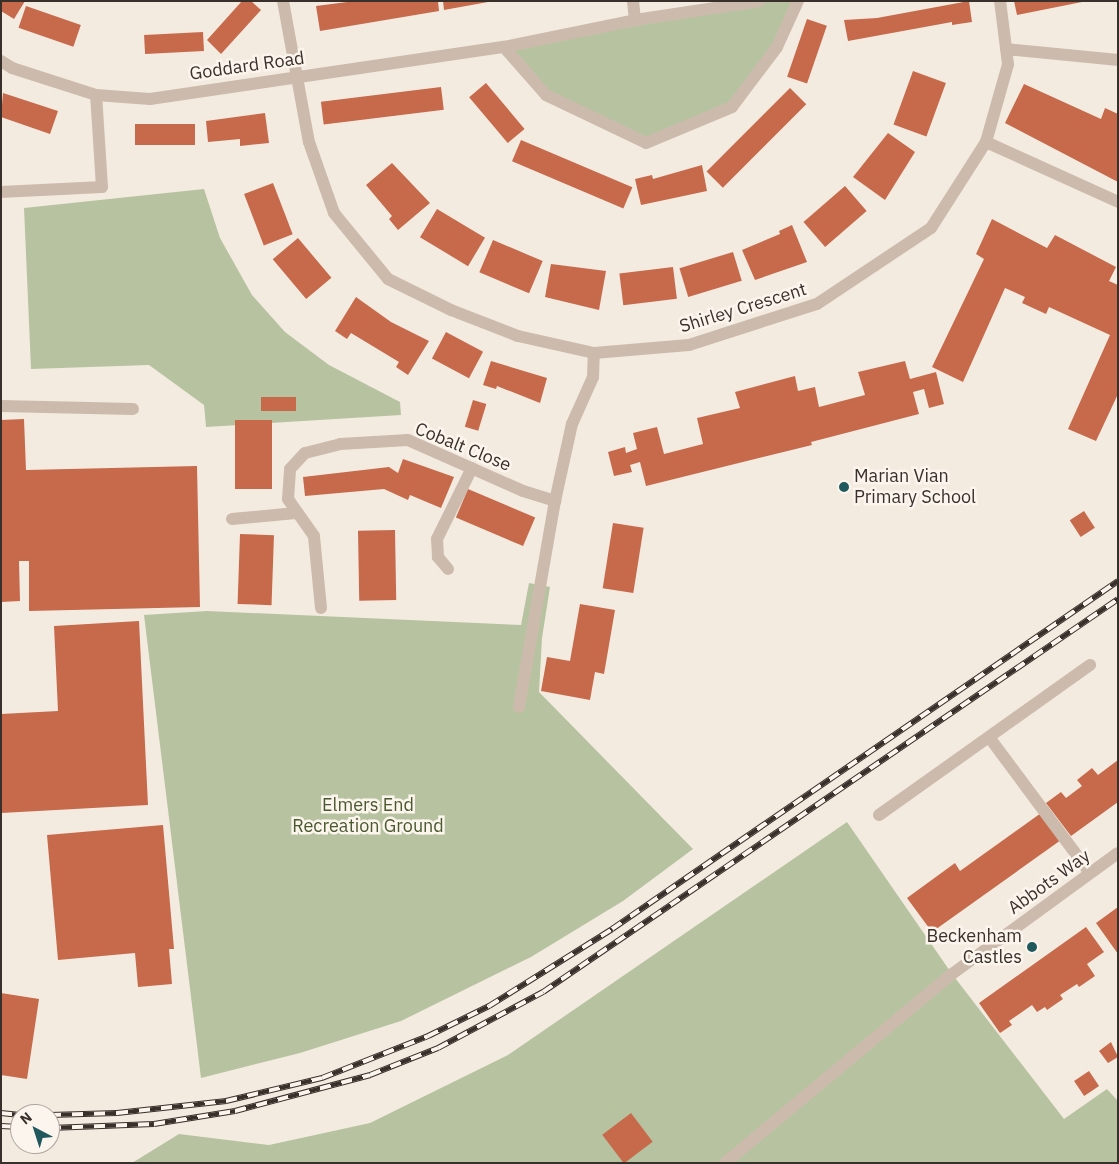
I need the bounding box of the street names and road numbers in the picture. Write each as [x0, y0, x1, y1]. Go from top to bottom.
street label: Goddard Road [188, 47, 306, 85]
street label: Shirley Crescent [677, 278, 809, 338]
street label: Cobalt Close [412, 418, 514, 476]
street label: Abbots Way [1004, 845, 1094, 919]

